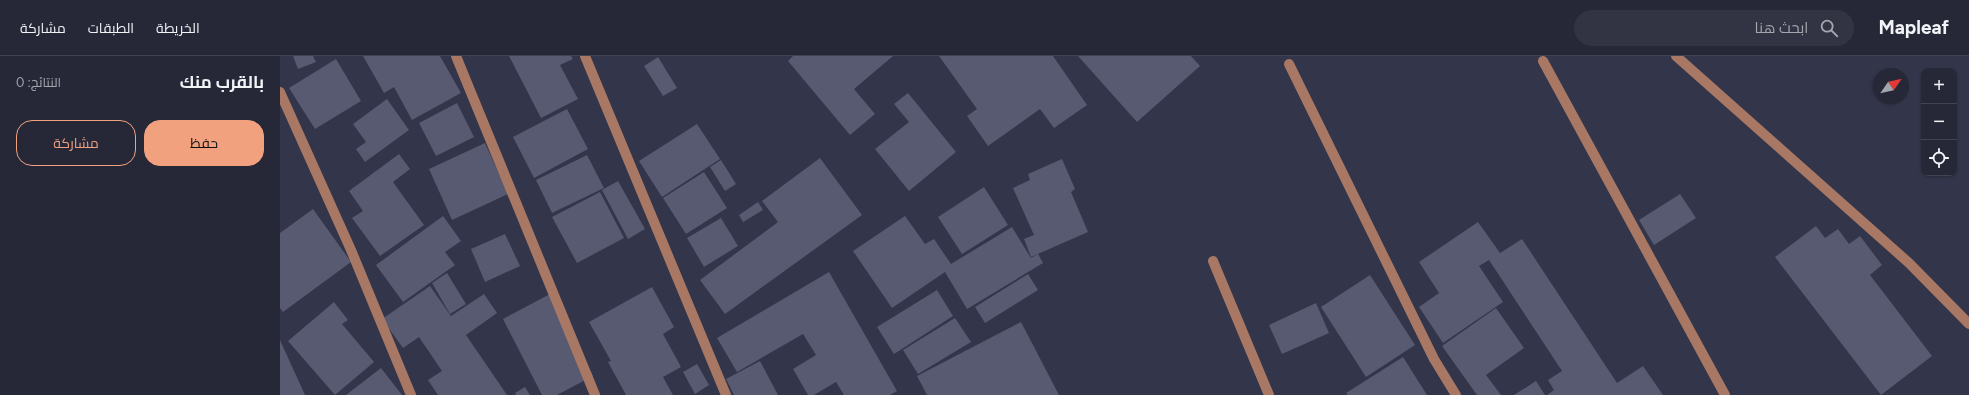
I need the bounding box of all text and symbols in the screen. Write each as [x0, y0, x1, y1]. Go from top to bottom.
search box [1574, 10, 1854, 46]
text: Mapleaf [1878, 16, 1949, 39]
icon: search [1818, 17, 1840, 39]
text: ابحث هنا [1755, 19, 1808, 37]
text: مشاركة [20, 20, 66, 37]
text: الطبقات [88, 20, 134, 37]
text: الخريطة [156, 20, 200, 37]
north arrow [1873, 68, 1909, 104]
map controls [1921, 68, 1957, 176]
button: + [1921, 68, 1957, 104]
text: بالقرب منك [180, 72, 264, 92]
text: النتائج: 0 [16, 75, 61, 90]
button: − [1921, 104, 1957, 140]
button: مشاركة [16, 120, 136, 166]
button: حفظ [144, 120, 264, 166]
button: locate [1921, 140, 1957, 176]

